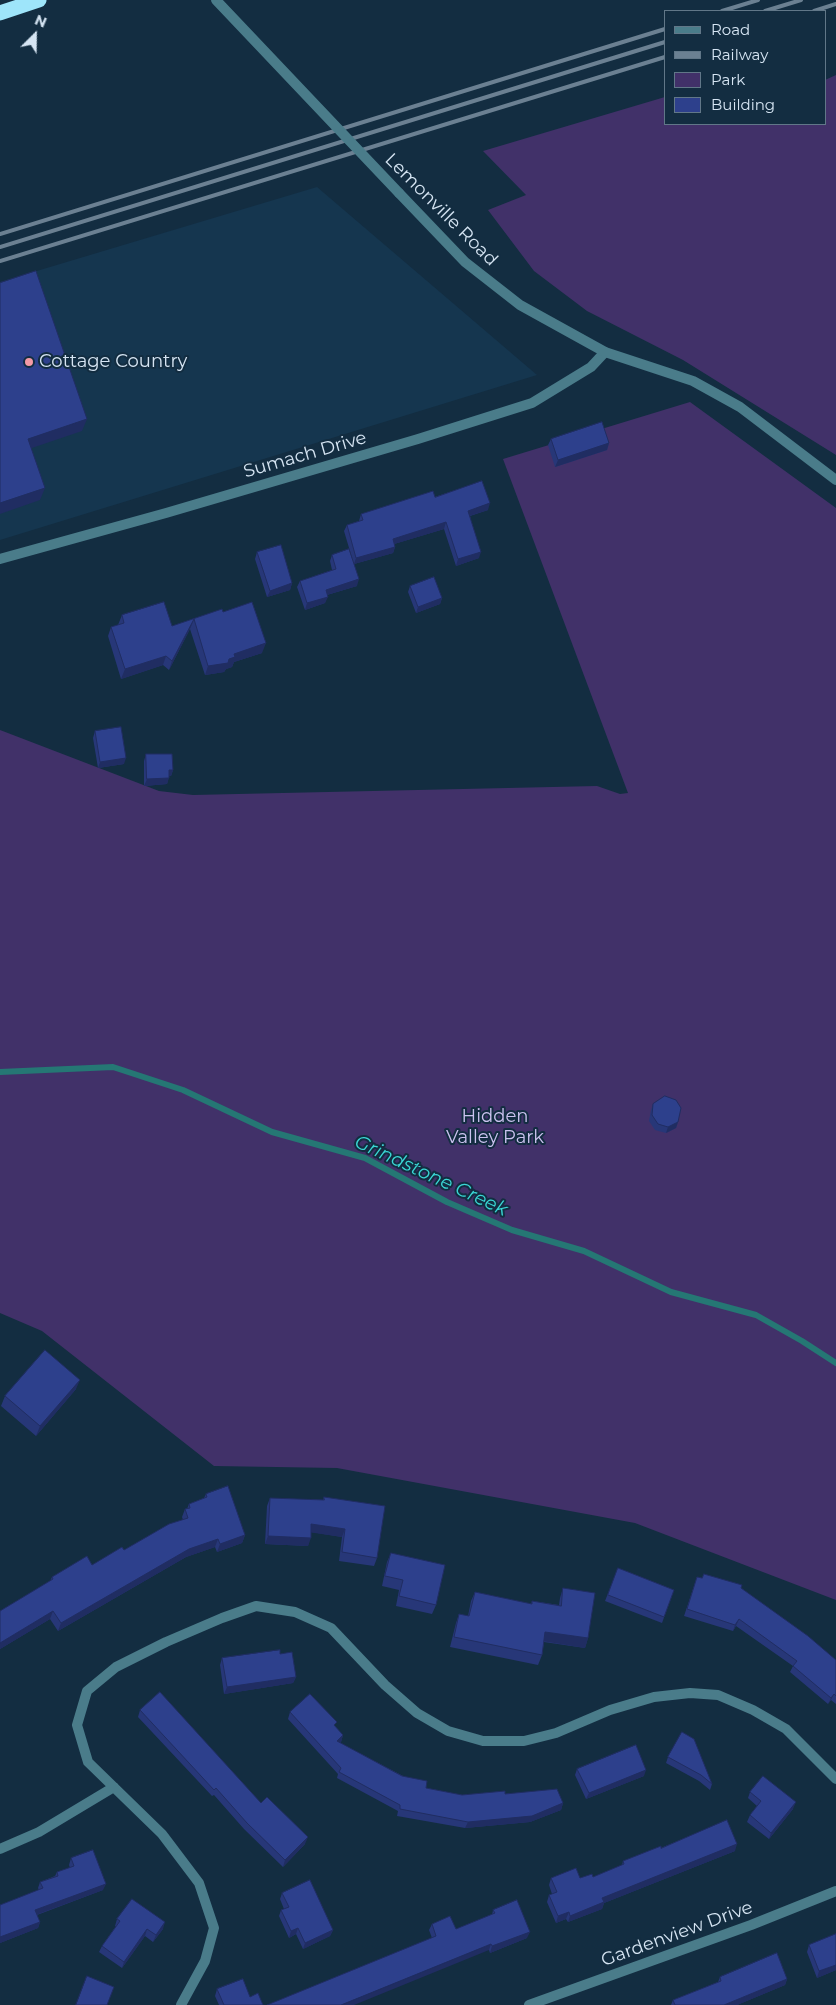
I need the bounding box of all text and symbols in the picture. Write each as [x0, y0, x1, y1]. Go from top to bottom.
north arrow [10, 10, 60, 60]
legend [664, 10, 826, 125]
text: N [32, 11, 50, 32]
text: Road [711, 20, 750, 39]
text: Railway [711, 45, 768, 64]
text: Park [711, 70, 745, 89]
text: Building [711, 95, 775, 114]
street label: Lemonville Road [380, 149, 502, 271]
place label: Cottage Country [39, 351, 187, 373]
marker: Cottage Country [23, 356, 35, 368]
street label: Sumach Drive [241, 427, 369, 483]
park label: Hidden Valley Park [446, 1106, 544, 1148]
water label: Grindstone Creek [351, 1131, 511, 1221]
street label: Gardenview Drive [598, 1897, 756, 1971]

